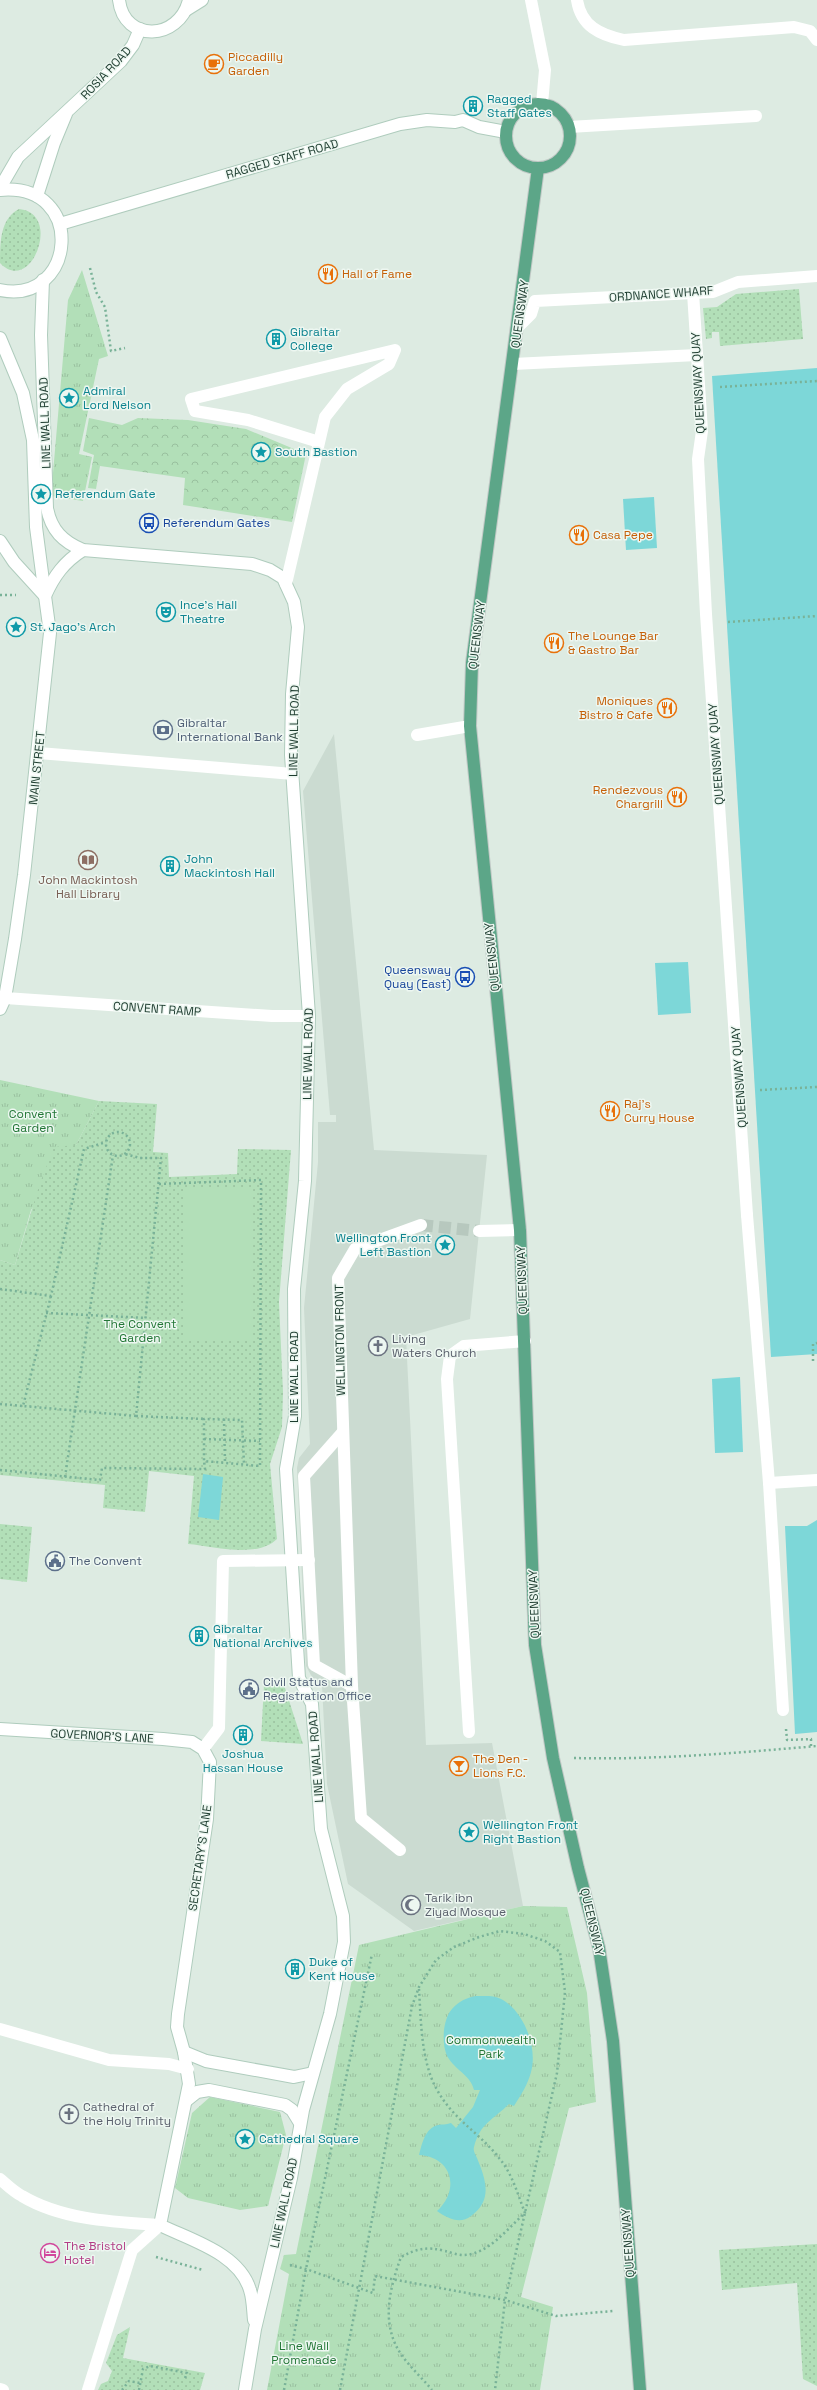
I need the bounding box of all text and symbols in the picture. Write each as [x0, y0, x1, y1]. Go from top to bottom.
street label: ROSIA ROAD [77, 43, 135, 103]
place label: Piccadilly Garden [228, 49, 283, 79]
cafe icon: Piccadilly Garden [203, 53, 225, 75]
place label: Ragged Staff Gates [487, 91, 552, 121]
building icon: Ragged Staff Gates [462, 95, 484, 117]
street label: RAGGED STAFF ROAD [224, 135, 340, 183]
restaurant icon: Hall of Fame [317, 263, 339, 285]
place label: Hall of Fame [342, 266, 412, 282]
street label: QUEENSWAY [507, 278, 533, 349]
street label: ORDNANCE WHARF [608, 282, 714, 306]
place label: Gibraltar College [290, 324, 340, 354]
building icon: Gibraltar College [265, 328, 287, 350]
street label: QUEENSWAY QUAY [687, 331, 709, 434]
street label: LINE WALL ROAD [35, 377, 55, 469]
place label: Admiral Lord Nelson [83, 383, 151, 413]
place icon: Admiral Lord Nelson [58, 387, 80, 409]
place icon: South Bastion [250, 441, 272, 463]
place label: South Bastion [275, 444, 357, 460]
place icon: Referendum Gate [30, 483, 52, 505]
place label: Referendum Gate [55, 486, 156, 502]
bus stop icon: Referendum Gates [138, 512, 160, 534]
place label: Referendum Gates [163, 515, 270, 531]
restaurant icon: Casa Pepe [568, 524, 590, 546]
place label: Casa Pepe [593, 527, 653, 543]
place label: Ince's Hall Theatre [180, 597, 237, 627]
street label: QUEENSWAY [465, 599, 489, 670]
theatre icon: Ince's Hall Theatre [155, 601, 177, 623]
place icon: St. Jago's Arch [5, 616, 27, 638]
place label: St. Jago's Arch [30, 619, 116, 635]
place label: The Lounge Bar & Gastro Bar [568, 628, 659, 658]
restaurant icon: The Lounge Bar & Gastro Bar [543, 632, 565, 654]
street label: LINE WALL ROAD [285, 685, 303, 777]
place label: Moniques Bistro & Cafe [579, 693, 653, 723]
restaurant icon: Moniques Bistro & Cafe [656, 697, 678, 719]
street label: QUEENSWAY QUAY [704, 702, 728, 805]
place label: Gibraltar International Bank [177, 715, 283, 745]
bank icon: Gibraltar International Bank [152, 719, 174, 741]
street label: MAIN STREET [25, 730, 49, 806]
place label: Rendezvous Chargrill [593, 782, 663, 812]
restaurant icon: Rendezvous Chargrill [666, 786, 688, 808]
library icon: John Mackintosh Hall Library [77, 849, 99, 871]
place label: John Mackintosh Hall [184, 851, 275, 881]
building icon: John Mackintosh Hall [159, 855, 181, 877]
place label: John Mackintosh Hall Library [38, 872, 138, 902]
street label: QUEENSWAY [480, 921, 504, 992]
place label: Queensway Quay (East) [384, 962, 451, 992]
bus stop icon: Queensway Quay (East) [454, 966, 476, 988]
street label: CONVENT RAMP [112, 998, 202, 1020]
street label: LINE WALL ROAD [299, 1008, 317, 1100]
street label: QUEENSWAY QUAY [727, 1025, 751, 1128]
place label: Raj's Curry House [624, 1096, 695, 1126]
restaurant icon: Raj's Curry House [599, 1100, 621, 1122]
park label: Convent Garden [9, 1106, 57, 1136]
place label: Wellington Front Left Bastion [336, 1230, 431, 1260]
place icon: Wellington Front Left Bastion [434, 1234, 456, 1256]
street label: QUEENSWAY [513, 1245, 531, 1315]
street label: WELLINGTON FRONT [331, 1284, 349, 1396]
park label: The Convent Garden [104, 1316, 176, 1346]
street label: LINE WALL ROAD [286, 1331, 302, 1423]
place label: Living Waters Church [392, 1331, 476, 1361]
church icon: Living Waters Church [367, 1335, 389, 1357]
public building icon: The Convent [44, 1550, 66, 1572]
place label: The Convent [69, 1553, 142, 1569]
street label: QUEENSWAY [525, 1569, 543, 1639]
place label: Gibraltar National Archives [213, 1621, 312, 1651]
building icon: Gibraltar National Archives [188, 1625, 210, 1647]
place label: Civil Status and Registration Office [263, 1674, 371, 1704]
public building icon: Civil Status and Registration Office [238, 1678, 260, 1700]
street label: LINE WALL ROAD [305, 1711, 327, 1803]
building icon: Joshua Hassan House [232, 1724, 254, 1746]
street label: GOVERNOR'S LANE [50, 1725, 154, 1747]
place label: Joshua Hassan House [203, 1746, 283, 1776]
place label: The Den - Lions F.C. [473, 1751, 528, 1781]
bar icon: The Den - Lions F.C. [448, 1755, 470, 1777]
street label: SECRETARY'S LANE [185, 1804, 215, 1912]
place label: Wellington Front Right Bastion [483, 1817, 578, 1847]
place icon: Wellington Front Right Bastion [458, 1821, 480, 1843]
street label: QUEENSWAY [576, 1887, 608, 1958]
place label: Tarik ibn Ziyad Mosque [425, 1890, 506, 1920]
mosque icon: Tarik ibn Ziyad Mosque [400, 1894, 422, 1916]
place label: Duke of Kent House [309, 1954, 375, 1984]
building icon: Duke of Kent House [284, 1958, 306, 1980]
park label: Commonwealth Park [446, 2032, 536, 2062]
place label: Cathedral of the Holy Trinity [83, 2099, 171, 2129]
church icon: Cathedral of the Holy Trinity [58, 2103, 80, 2125]
place icon: Cathedral Square [234, 2128, 256, 2150]
place label: Cathedral Square [259, 2131, 359, 2147]
street label: LINE WALL ROAD [267, 2156, 301, 2250]
street label: QUEENSWAY [618, 2207, 638, 2278]
place label: The Bristol Hotel [64, 2238, 126, 2268]
hotel icon: The Bristol Hotel [39, 2242, 61, 2264]
park label: Line Wall Promenade [271, 2338, 337, 2368]

